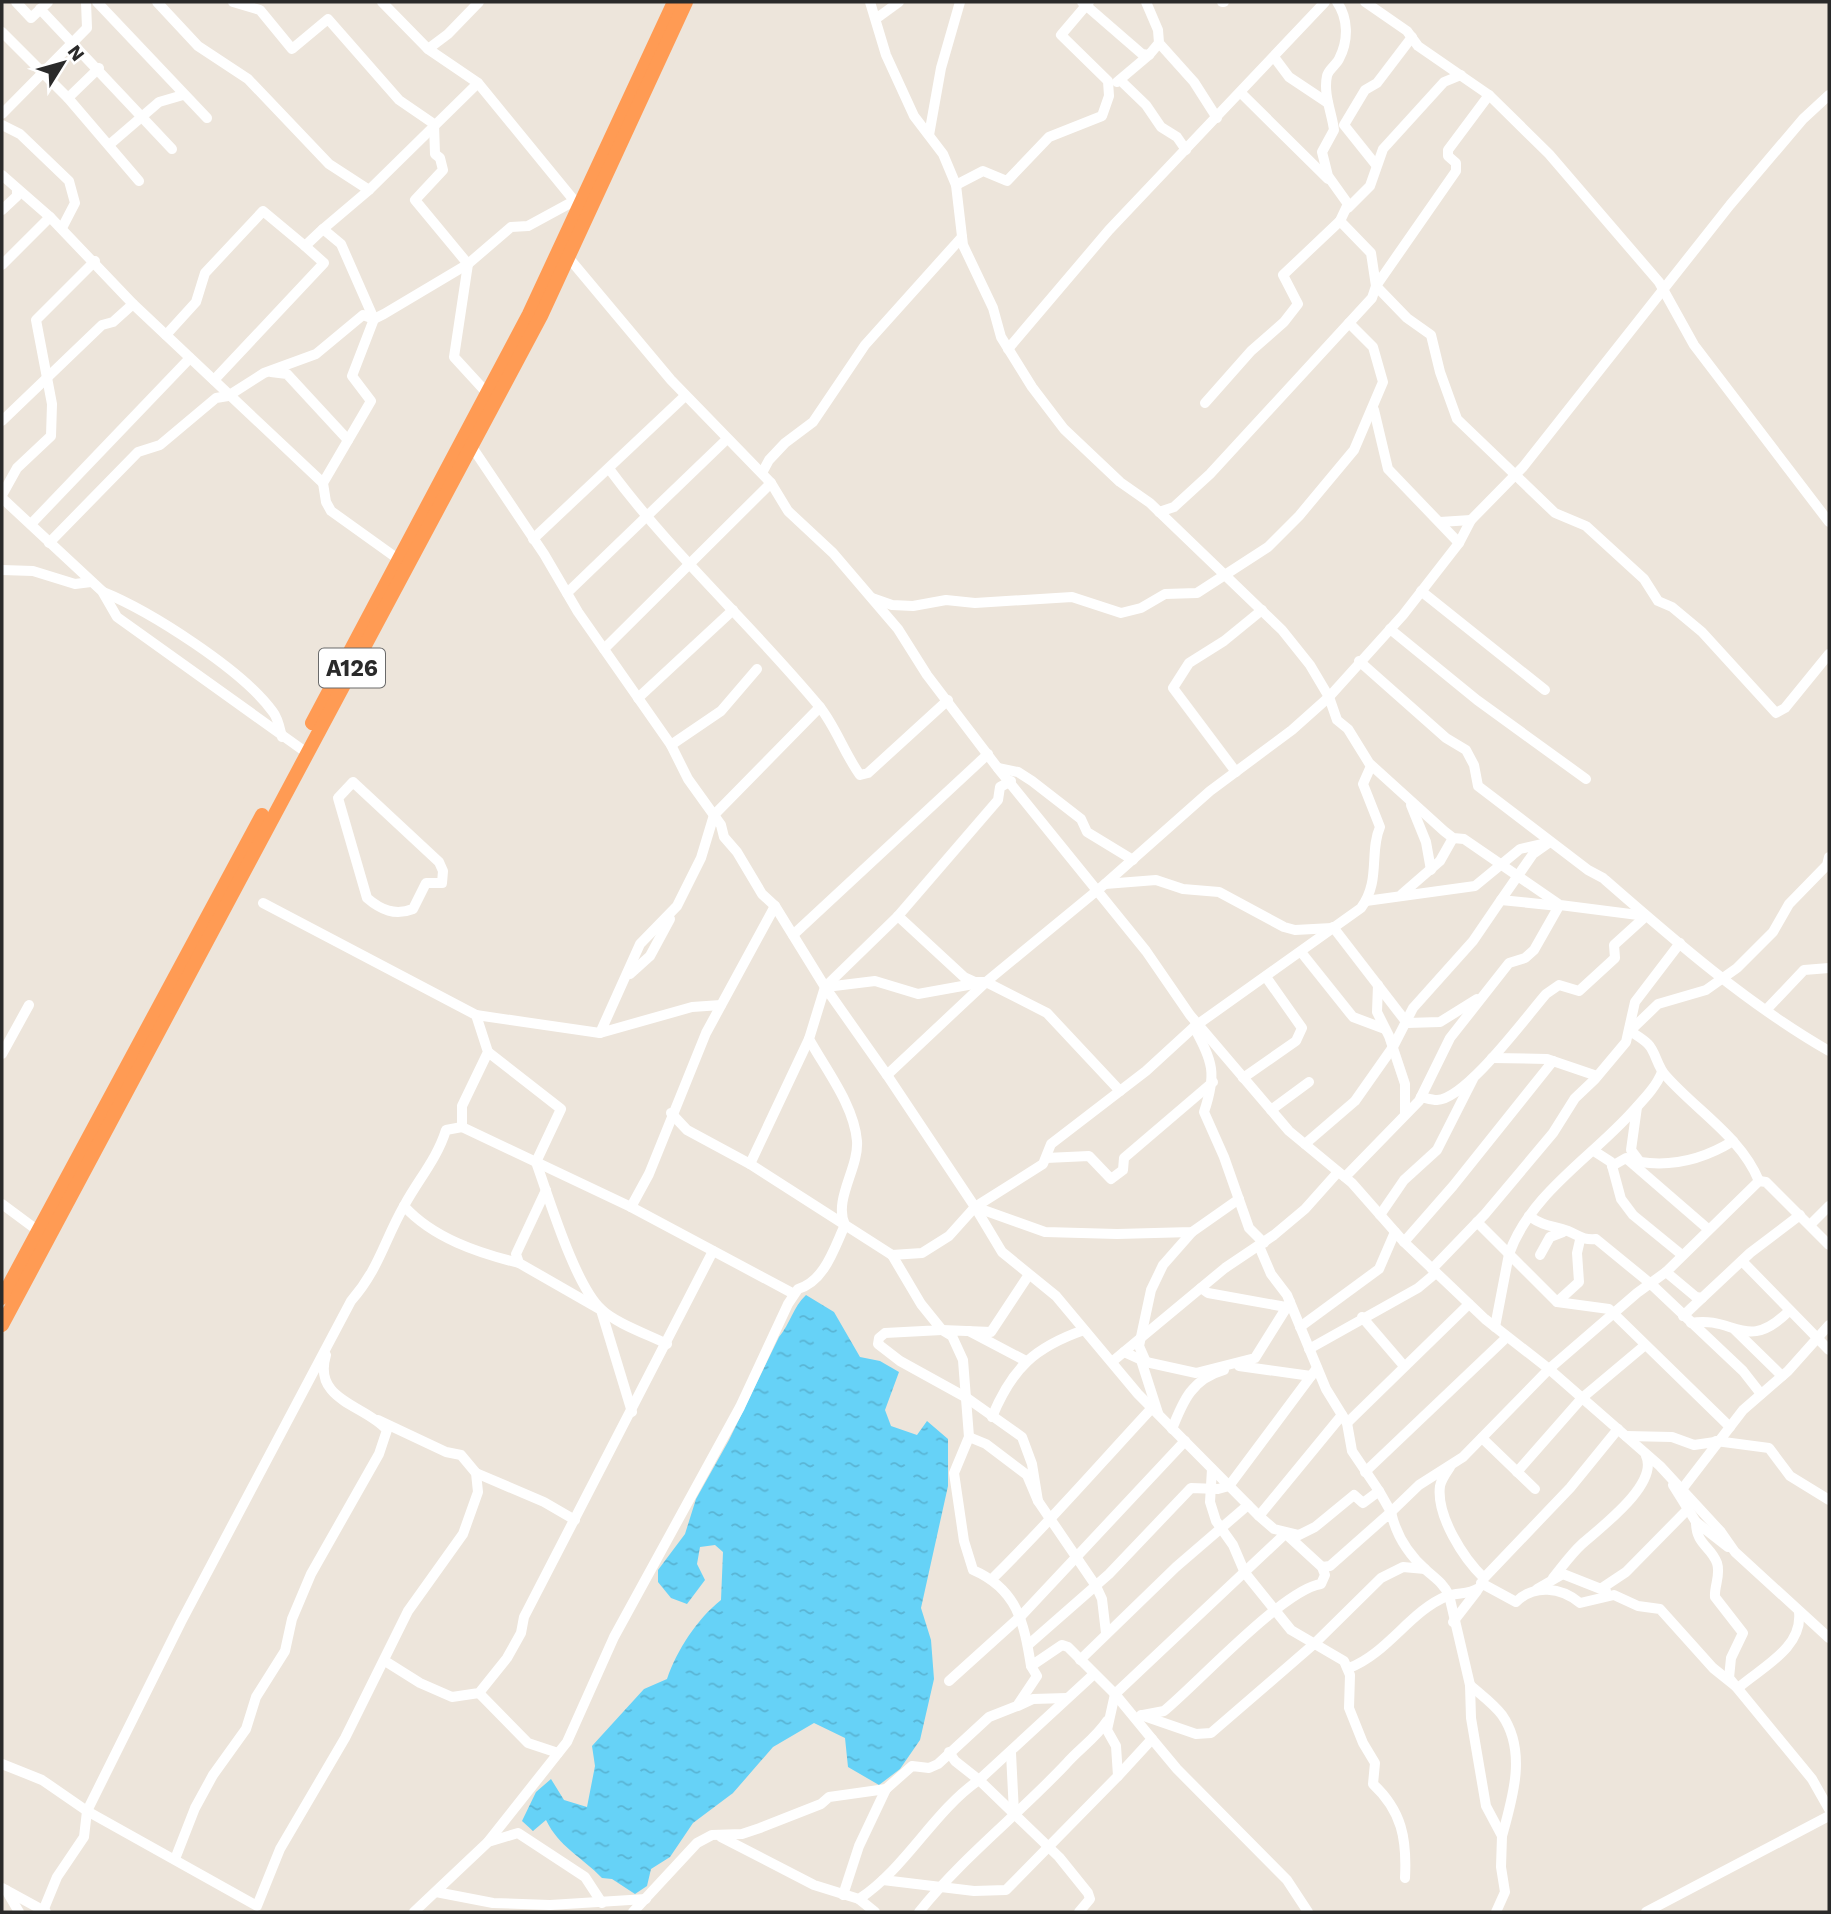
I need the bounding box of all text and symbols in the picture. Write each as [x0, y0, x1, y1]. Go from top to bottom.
north arrow [28, 28, 98, 98]
text: N [63, 41, 90, 66]
road number: A126 [319, 648, 385, 688]

